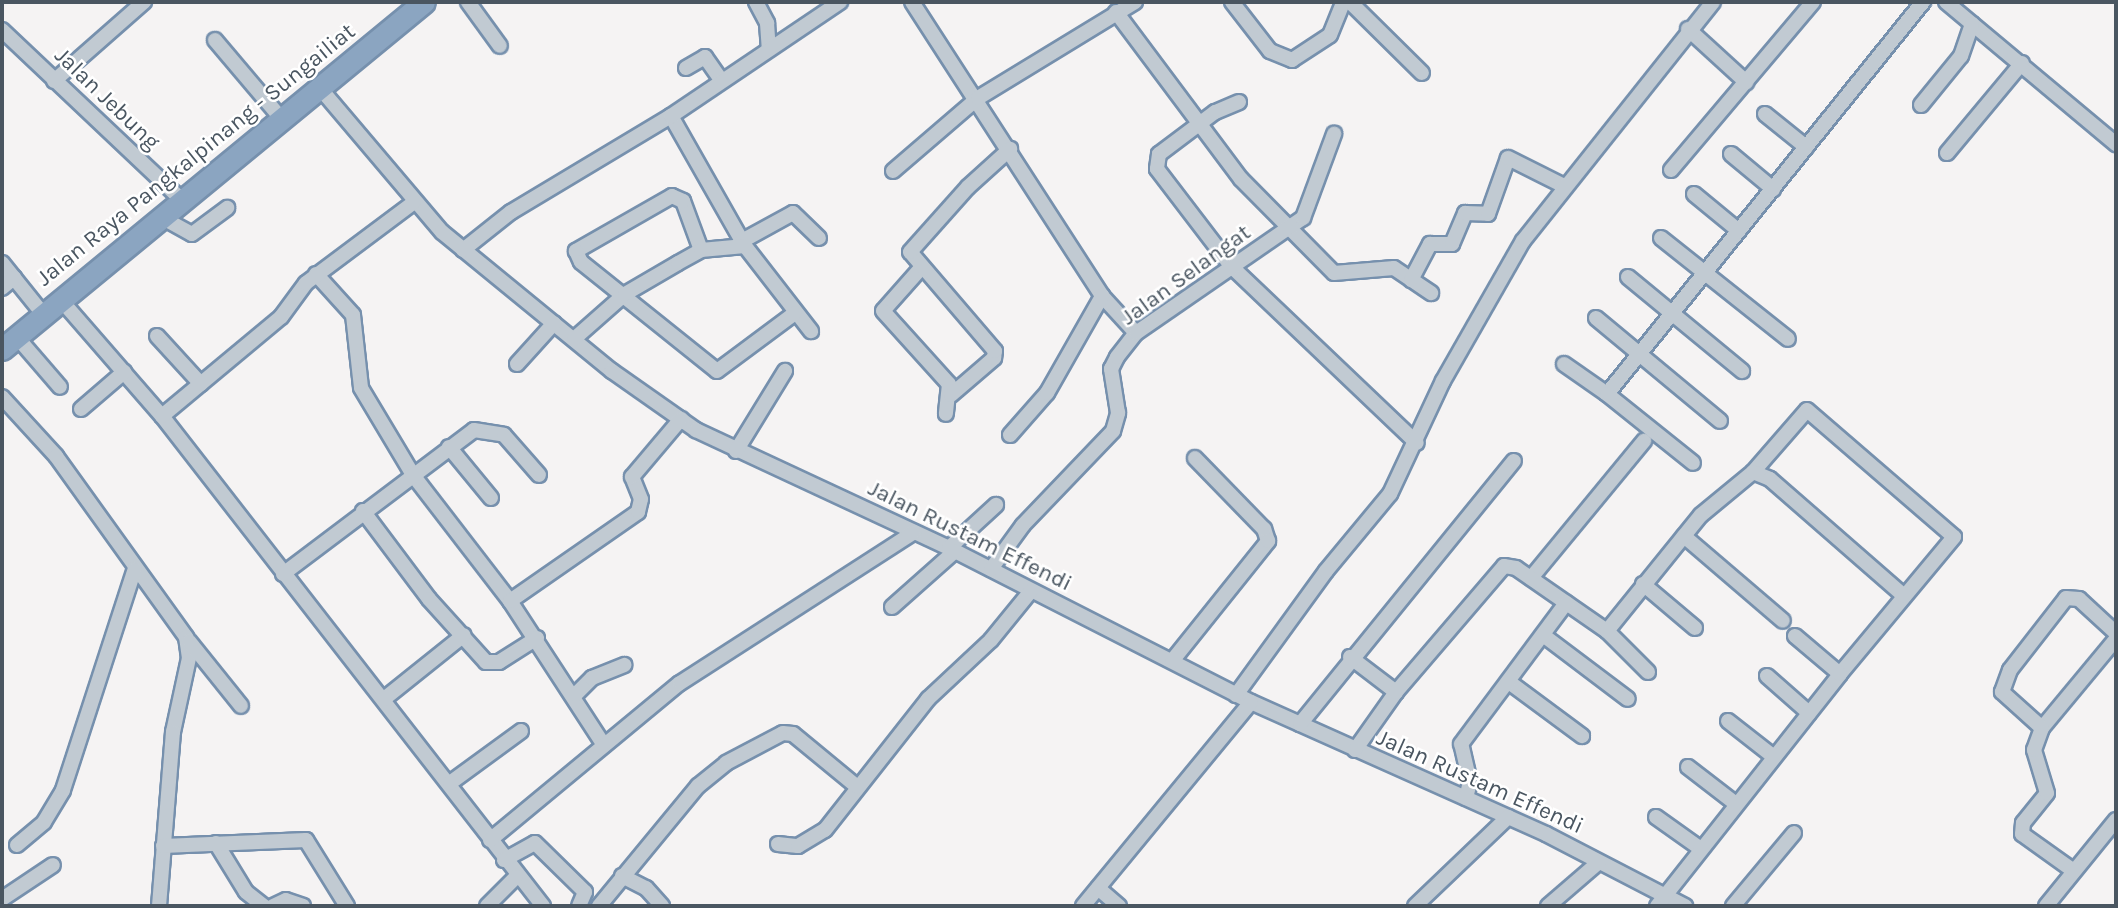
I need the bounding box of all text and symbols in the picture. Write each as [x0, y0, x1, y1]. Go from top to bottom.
street label: Jalan Raya Pangkalpinang - Sungailiat [31, 18, 361, 292]
street label: Jalan Jebung [49, 42, 165, 156]
street label: Jalan Selangat [1116, 219, 1256, 331]
street label: Jalan Rustam Effendi [863, 475, 1077, 597]
street label: Jalan Rustam Effendi [1372, 724, 1588, 840]

